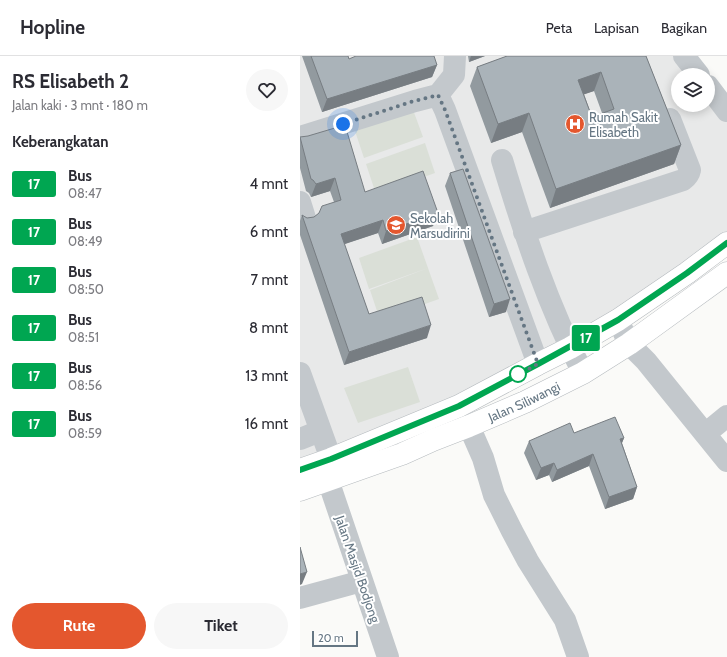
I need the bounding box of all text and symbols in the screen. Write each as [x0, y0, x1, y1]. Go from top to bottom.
text: Hopline [20, 16, 85, 39]
text: Peta [546, 19, 572, 37]
text: Lapisan [594, 19, 639, 37]
text: Bagikan [661, 19, 707, 37]
map controls [671, 68, 715, 112]
button: layers [671, 68, 715, 112]
button: heart [246, 69, 288, 111]
text: RS Elisabeth 2 [12, 70, 129, 93]
text: Jalan kaki · 3 mnt · 180 m [12, 97, 148, 113]
place label: Rumah Sakit Elisabeth [589, 109, 659, 140]
hospital icon: Rumah Sakit Elisabeth [564, 113, 586, 135]
your location [333, 114, 353, 134]
text: Keberangkatan [12, 133, 108, 151]
text: Bus [68, 167, 92, 185]
text: 17 [28, 175, 40, 193]
text: 4 mnt [249, 175, 288, 193]
text: 08:47 [68, 185, 102, 201]
place label: Sekolah Marsudirini [410, 210, 470, 241]
school or university icon: Sekolah Marsudirini [385, 214, 407, 236]
text: Bus [68, 215, 92, 233]
text: 17 [28, 223, 40, 241]
text: 6 mnt [250, 223, 288, 241]
text: 08:49 [68, 233, 103, 249]
text: Bus [68, 263, 92, 281]
text: 17 [28, 271, 40, 289]
text: 7 mnt [251, 271, 288, 289]
text: 08:50 [68, 281, 104, 297]
text: Bus [68, 311, 92, 329]
text: 17 [28, 319, 40, 337]
text: 8 mnt [249, 319, 288, 337]
line badge: 17 [568, 325, 604, 351]
text: 08:51 [68, 329, 99, 345]
text: 17 [580, 329, 592, 347]
text: Bus [68, 359, 92, 377]
unlabelled marker [509, 365, 527, 383]
text: 17 [28, 367, 40, 385]
text: 13 mnt [245, 367, 288, 385]
text: 08:56 [68, 377, 102, 393]
street label: Jalan Siliwangi [485, 378, 563, 425]
text: Bus [68, 407, 92, 425]
text: 17 [28, 415, 40, 433]
text: 16 mnt [245, 415, 288, 433]
text: 08:59 [68, 425, 102, 441]
street label: Jalan Masjid Bodjong [331, 512, 384, 626]
button: Rute [12, 603, 146, 649]
button: Tiket [154, 603, 288, 649]
scale bar [312, 629, 358, 648]
text: 20 m [318, 631, 344, 645]

